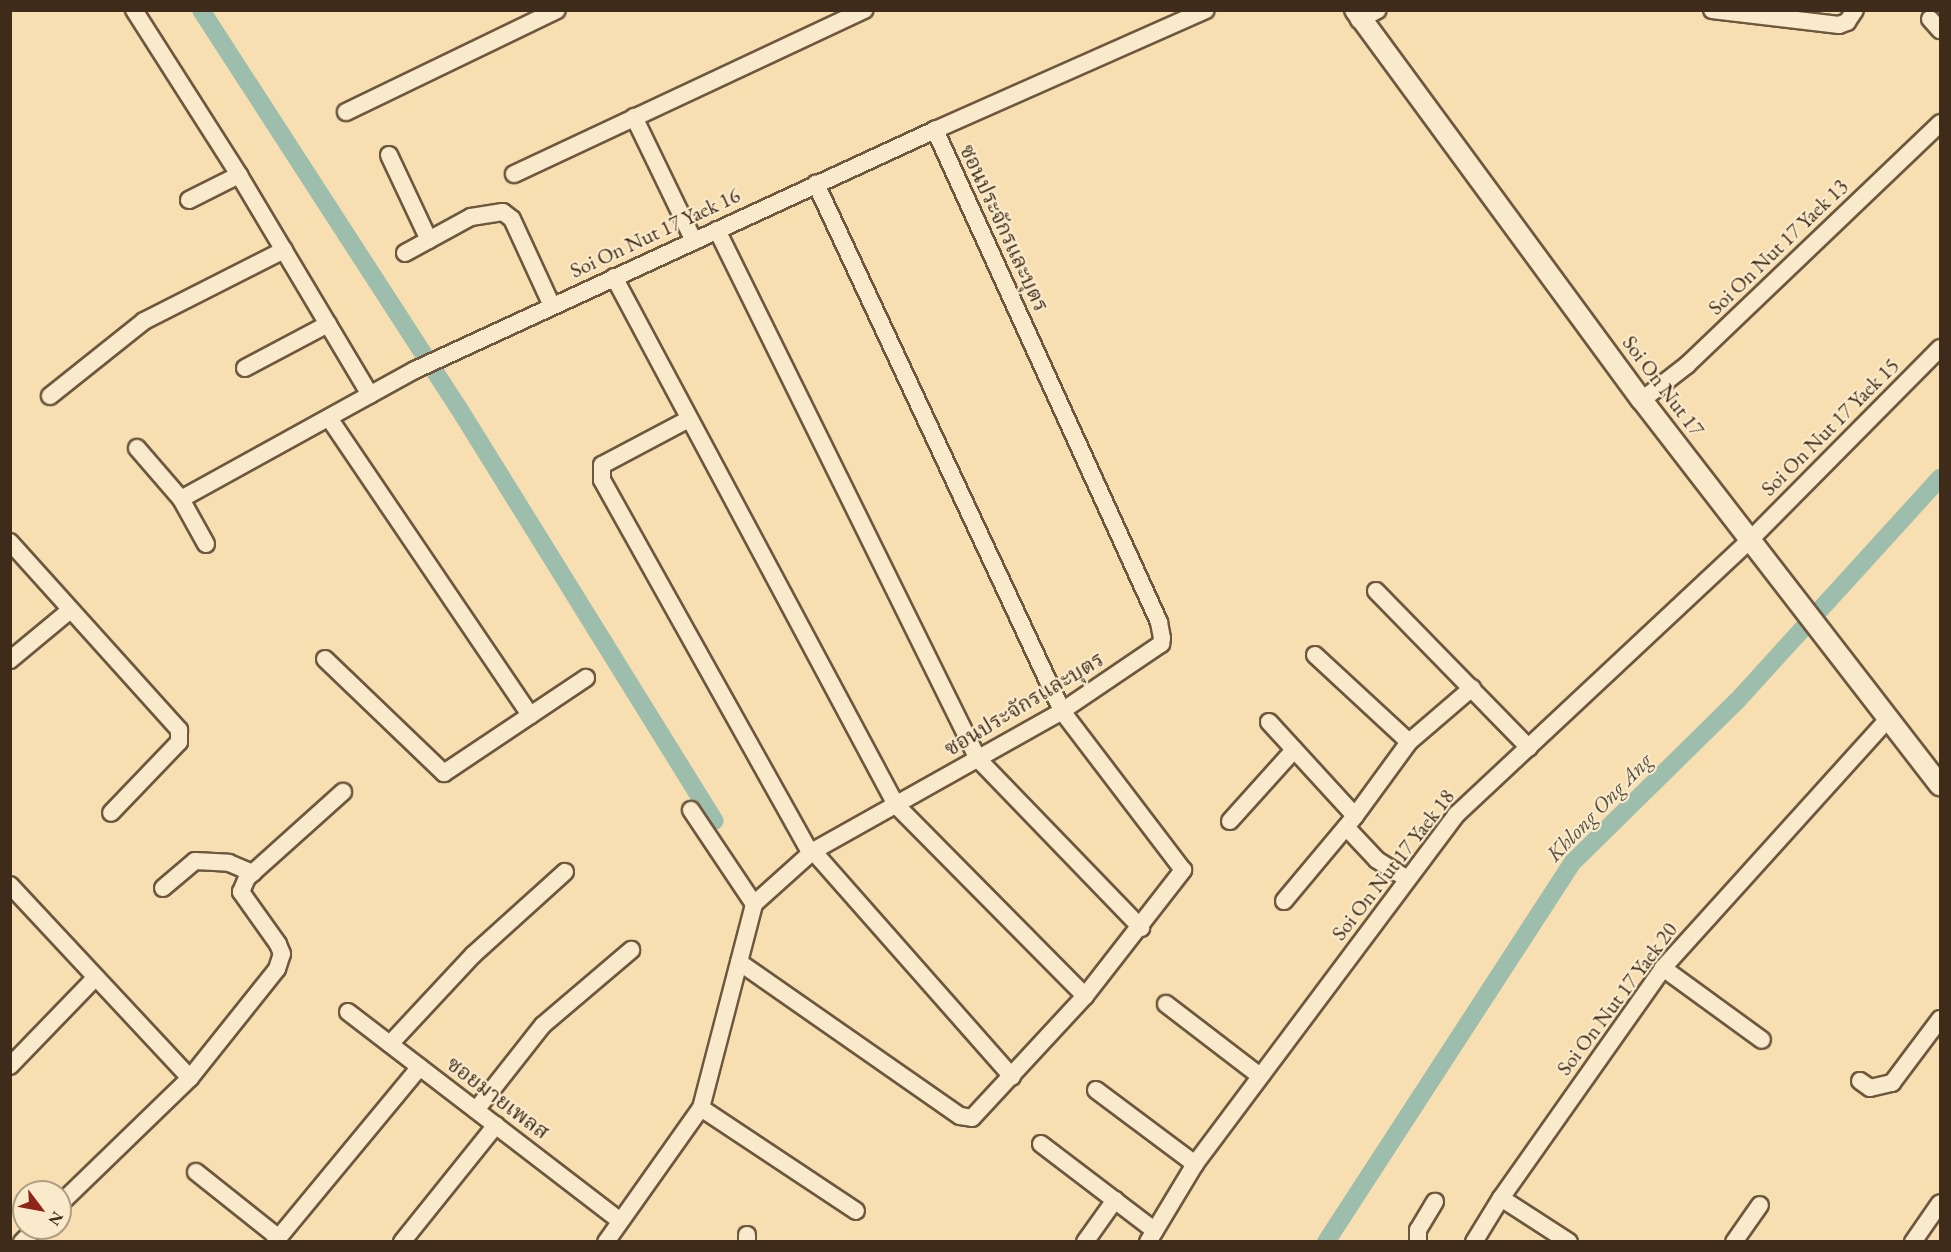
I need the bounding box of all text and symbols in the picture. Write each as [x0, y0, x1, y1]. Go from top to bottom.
street label: ซอนประจักรและบุตร [954, 141, 1054, 315]
street label: Soi On Nut 17 Yaek 13 [1703, 174, 1853, 320]
street label: Soi On Nut 17 Yaek 16 [566, 183, 744, 283]
street label: Soi On Nut 17 [1617, 331, 1709, 441]
street label: Soi On Nut 17 Yaek 15 [1756, 353, 1904, 501]
street label: ซอนประจักรและบุตร [940, 647, 1108, 761]
water label: Khlong Ong Ang [1541, 747, 1657, 867]
street label: Soi On Nut 17 Yaek 18 [1326, 785, 1460, 945]
street label: Soi On Nut 17 Yaek 20 [1551, 918, 1683, 1080]
street label: ซอยมายเพลส [442, 1051, 554, 1145]
north arrow [12, 1180, 72, 1240]
text: N [44, 1208, 68, 1230]

